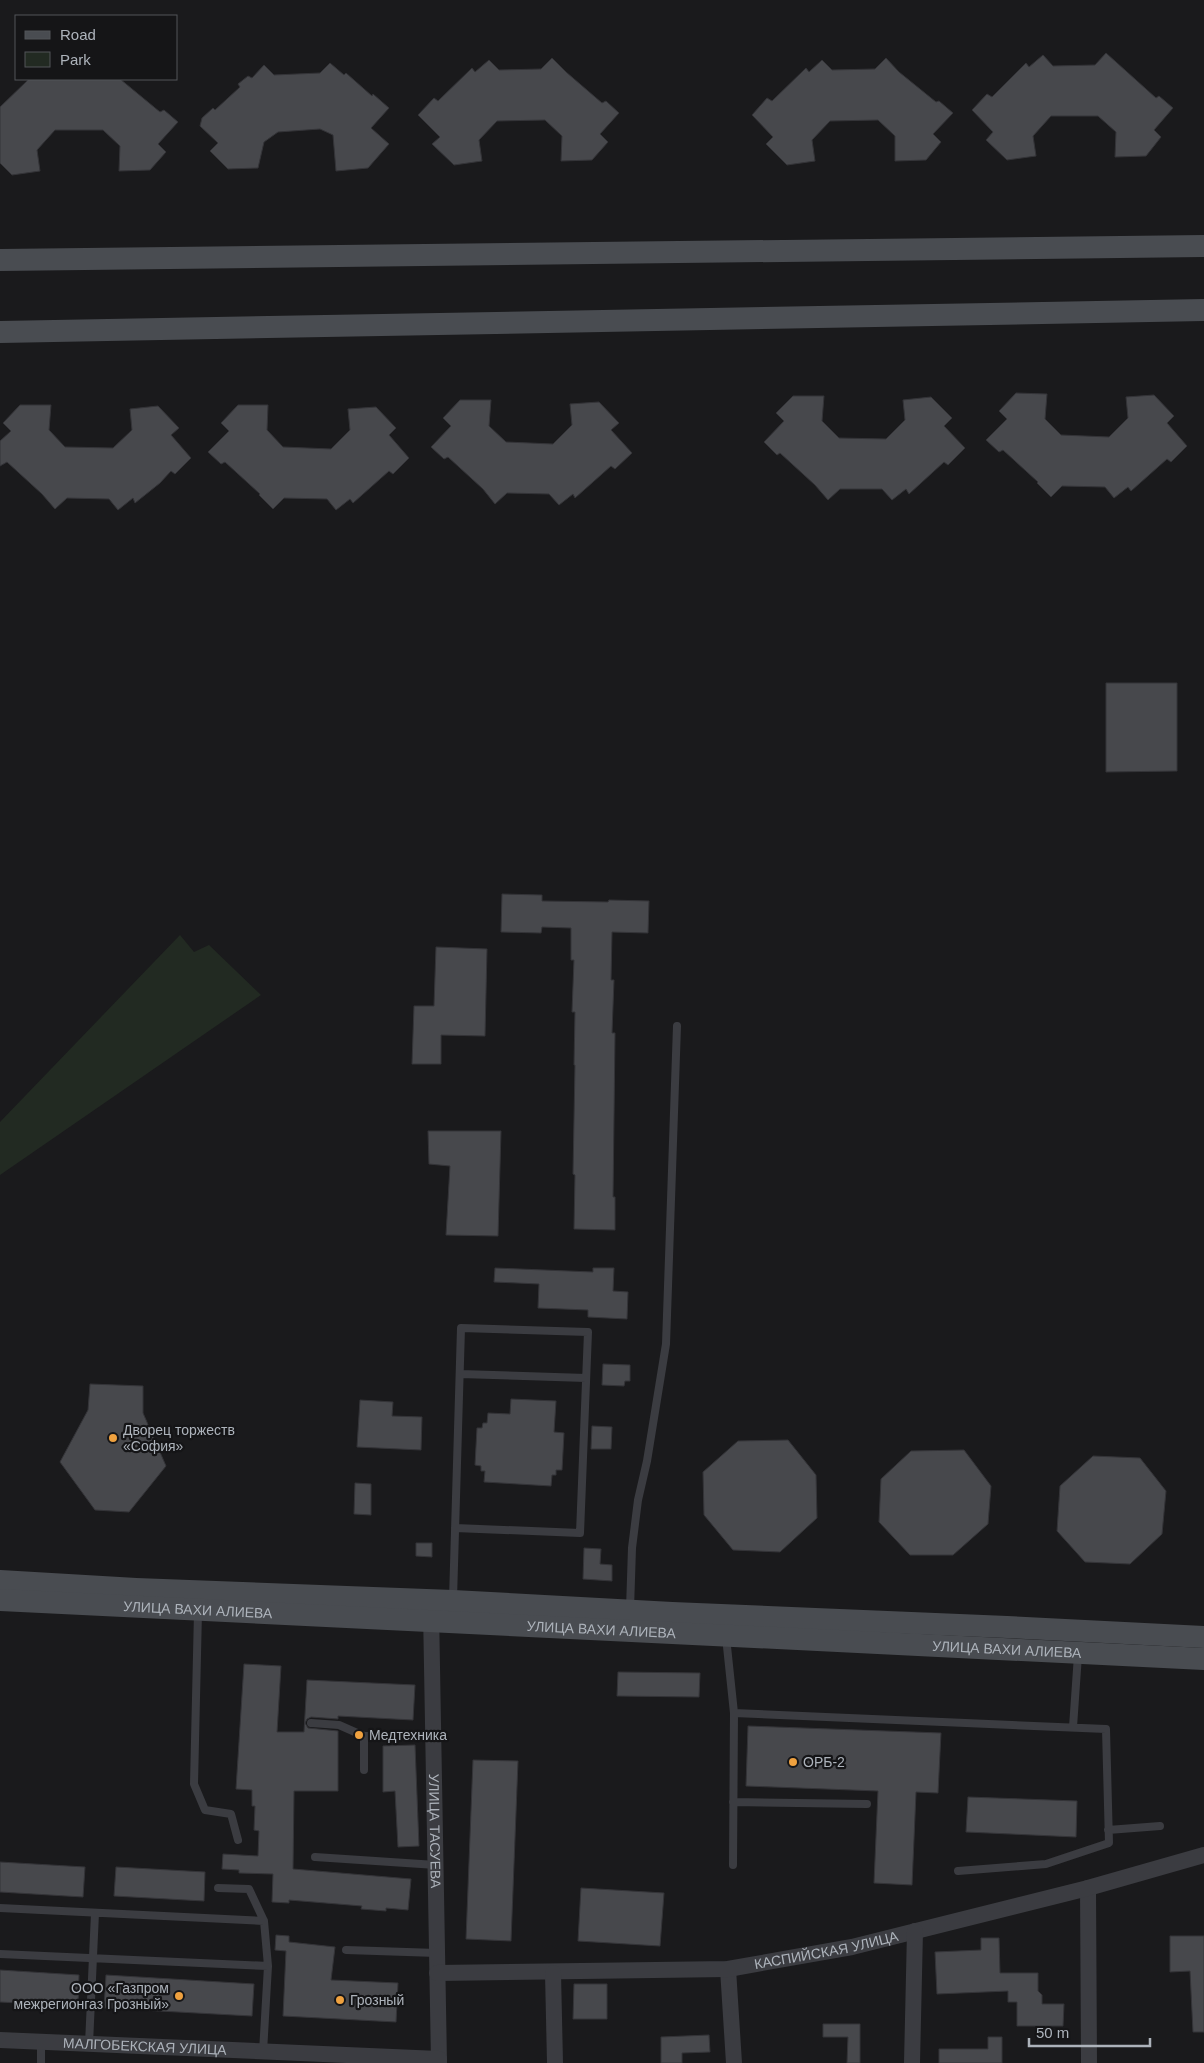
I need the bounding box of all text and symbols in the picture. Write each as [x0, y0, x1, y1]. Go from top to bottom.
legend [15, 15, 178, 80]
text: Road [60, 26, 96, 43]
text: Park [60, 51, 91, 68]
place label: Дворец торжеств «София» [123, 1422, 235, 1454]
marker: Дворец торжеств «София» [107, 1432, 119, 1444]
street label: УЛИЦА ВАХИ АЛИЕВА [123, 1598, 273, 1621]
street label: УЛИЦА ВАХИ АЛИЕВА [526, 1618, 677, 1641]
street label: УЛИЦА ВАХИ АЛИЕВА [932, 1638, 1082, 1661]
place label: Медтехника [369, 1727, 447, 1743]
marker: Медтехника [353, 1729, 365, 1741]
place label: ОРБ-2 [803, 1754, 845, 1770]
marker: ОРБ-2 [787, 1756, 799, 1768]
street label: УЛИЦА ТАСУЕВА [426, 1774, 444, 1889]
street label: КАСПИЙСКАЯ УЛИЦА [753, 1928, 900, 1972]
place label: ООО «Газпром межрегионгаз Грозный» [14, 1980, 169, 2012]
marker: ООО «Газпром межрегионгаз Грозный» [173, 1990, 185, 2002]
place label: Грозный [350, 1992, 404, 2008]
marker: Грозный [334, 1994, 346, 2006]
scale bar [1029, 2016, 1150, 2048]
text: 50 m [1036, 2024, 1069, 2041]
street label: МАЛГОБЕКСКАЯ УЛИЦА [63, 2035, 228, 2058]

